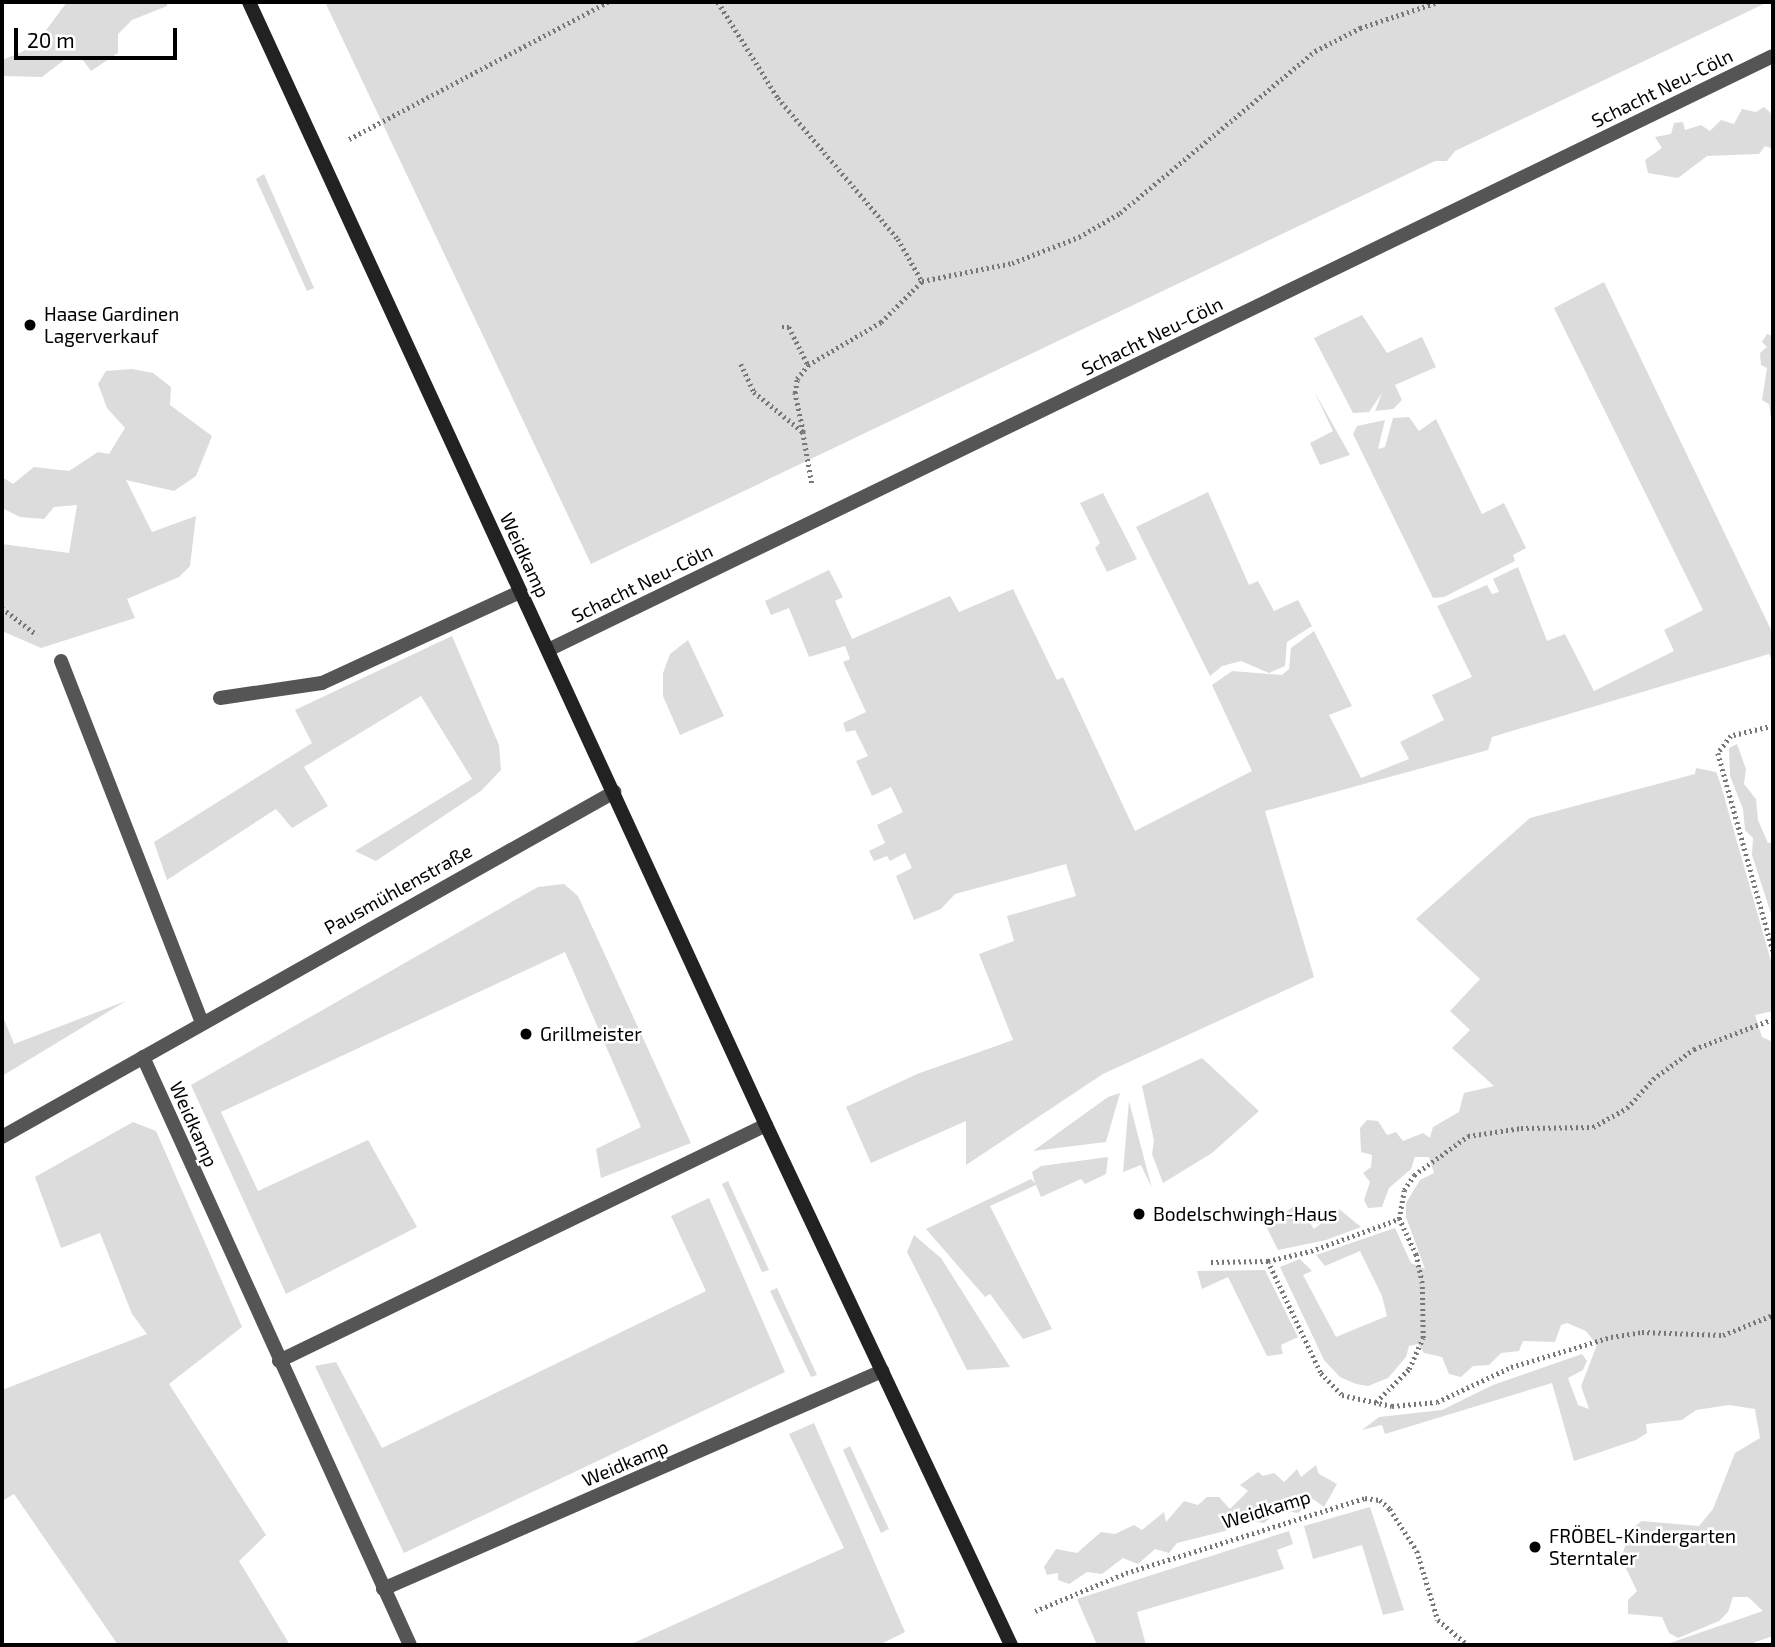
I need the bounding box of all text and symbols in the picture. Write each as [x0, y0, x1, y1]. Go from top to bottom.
scale bar [18, 14, 180, 58]
text: 20 m [27, 27, 75, 52]
street label: Schacht Neu-Cöln [1588, 44, 1736, 132]
street label: Schacht Neu-Cöln [1078, 292, 1226, 380]
place label: Haase Gardinen Lagerverkauf [44, 303, 179, 347]
marker: Haase Gardinen Lagerverkauf [22, 317, 38, 333]
street label: Weidkamp [495, 509, 555, 601]
street label: Schacht Neu-Cöln [568, 539, 716, 627]
street label: Pausmühlenstraße [320, 839, 476, 939]
place label: Grillmeister [540, 1023, 642, 1045]
marker: Grillmeister [518, 1026, 534, 1042]
street label: Weidkamp [165, 1078, 223, 1170]
place label: Bodelschwingh-Haus [1153, 1203, 1337, 1225]
marker: Bodelschwingh-Haus [1131, 1206, 1147, 1222]
street label: Weidkamp [579, 1435, 671, 1491]
street label: Weidkamp [1219, 1485, 1313, 1533]
place label: FRÖBEL-Kindergarten Sterntaler [1549, 1525, 1736, 1569]
marker: FRÖBEL-Kindergarten Sterntaler [1527, 1539, 1543, 1555]

